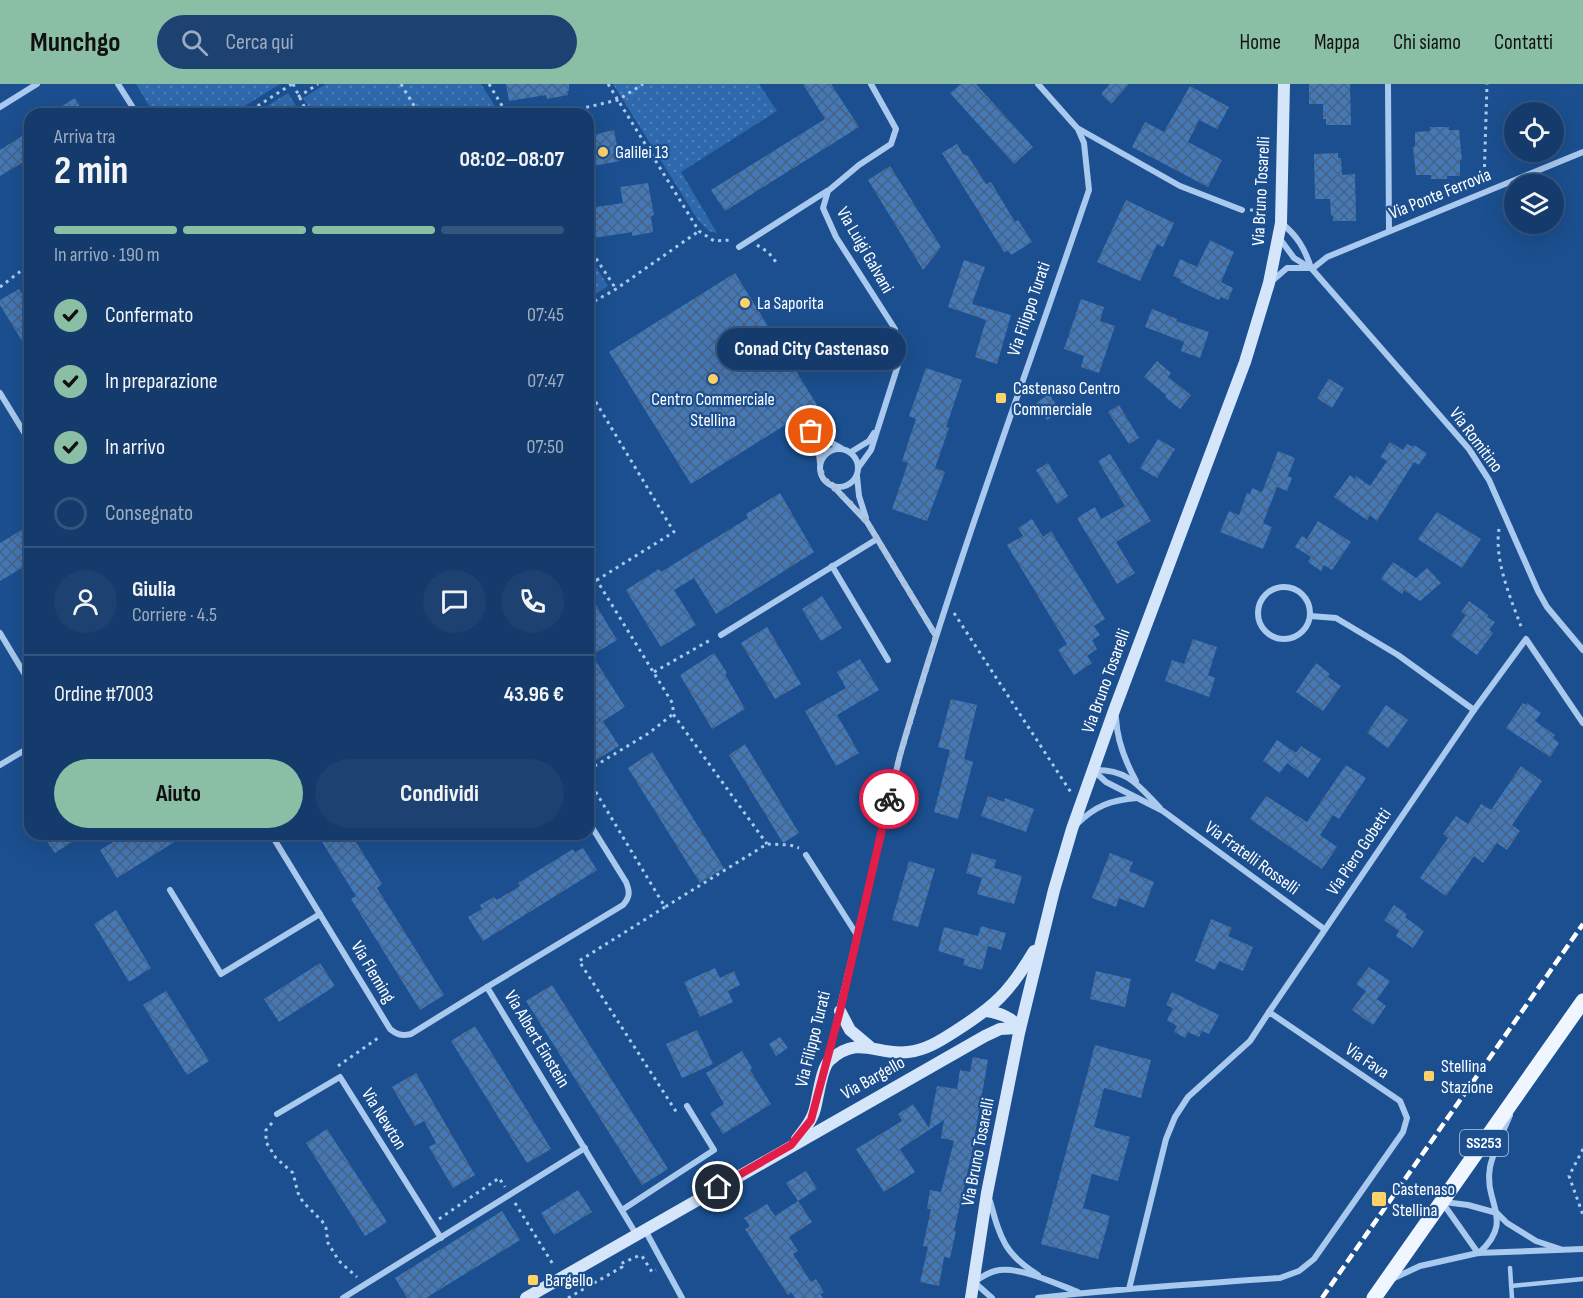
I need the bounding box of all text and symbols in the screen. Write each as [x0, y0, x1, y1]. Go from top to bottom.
search box [157, 15, 577, 69]
text: Munchgo [30, 26, 121, 59]
icon: search [178, 26, 211, 59]
text: Cerca qui [226, 29, 294, 56]
text: Home [1240, 30, 1281, 55]
text: Mappa [1314, 30, 1360, 55]
text: Chi siamo [1393, 30, 1461, 55]
text: Contatti [1494, 30, 1553, 55]
map controls [1504, 102, 1564, 234]
button: locate [1504, 102, 1564, 162]
text: Arriva tra [54, 125, 116, 149]
street label: Via Bruno Tosarelli [1248, 136, 1274, 246]
place label: Galilei 13 [615, 142, 669, 163]
marker: Galilei 13 [596, 145, 610, 159]
text: 08:02–08:07 [460, 146, 564, 173]
text: 2 min [54, 148, 128, 195]
street label: Via Ponte Ferrovia [1386, 164, 1494, 224]
button: layers [1504, 174, 1564, 234]
street label: Via Luigi Galvani [832, 203, 898, 297]
text: In arrivo · 190 m [54, 243, 160, 267]
street label: Via Filippo Turati [1003, 259, 1055, 359]
place label: La Saporita [757, 293, 824, 314]
marker: La Saporita [738, 296, 752, 310]
icon: check [54, 299, 87, 332]
text: Confermato [105, 302, 193, 329]
text: 07:45 [527, 303, 564, 327]
callout: Conad City Castenaso [716, 329, 906, 371]
text: Conad City Castenaso [734, 337, 889, 361]
icon: check [54, 365, 87, 398]
text: In preparazione [105, 368, 218, 395]
text: 07:47 [527, 369, 564, 393]
marker: Centro Commerciale Stellina [706, 372, 720, 386]
place label: Castenaso Centro Commerciale [1013, 378, 1120, 420]
place label: Centro Commerciale Stellina [651, 389, 775, 431]
marker: Castenaso Centro Commerciale [994, 391, 1008, 405]
street label: Via Romitino [1445, 403, 1507, 477]
pin [785, 405, 836, 456]
icon: bag [794, 414, 827, 447]
icon: check [54, 431, 87, 464]
text: In arrivo [105, 434, 165, 461]
text: 07:50 [527, 435, 564, 459]
text: Consegnato [105, 500, 193, 527]
button: person [54, 570, 117, 633]
button: chat [423, 570, 486, 633]
button: phone [501, 570, 564, 633]
text: Giulia [132, 576, 176, 603]
text: Corriere · 4.5 [132, 603, 217, 627]
street label: Via Bruno Tosarelli [1077, 626, 1135, 736]
text: Ordine #7003 [54, 681, 153, 708]
text: 43.96 € [504, 681, 564, 708]
button: Aiuto [54, 759, 303, 828]
button: Condividi [315, 759, 564, 828]
courier [859, 769, 919, 829]
icon: bike [873, 783, 906, 816]
street label: Via Piero Gobetti [1322, 805, 1396, 899]
street label: Via Fratelli Rosselli [1201, 817, 1303, 899]
street label: Via Fleming [346, 937, 400, 1007]
street label: Via Albert Einstein [500, 987, 574, 1091]
street label: Via Filippo Turati [791, 989, 835, 1089]
street label: Via Fava [1341, 1039, 1393, 1083]
street label: Via Bargello [838, 1052, 908, 1104]
place label: Stellina Stazione [1441, 1056, 1493, 1098]
marker: Stellina Stazione [1422, 1069, 1436, 1083]
street label: Via Newton [357, 1085, 411, 1153]
street label: Via Bruno Tosarelli [957, 1096, 999, 1208]
road number: SS253 [1460, 1130, 1508, 1156]
pin [692, 1161, 743, 1212]
icon: home [701, 1170, 734, 1203]
place label: Castenaso Stellina [1392, 1179, 1455, 1221]
marker: Castenaso Stellina [1370, 1190, 1388, 1208]
place label: Bargello [545, 1270, 593, 1291]
marker: Bargello [526, 1273, 540, 1287]

